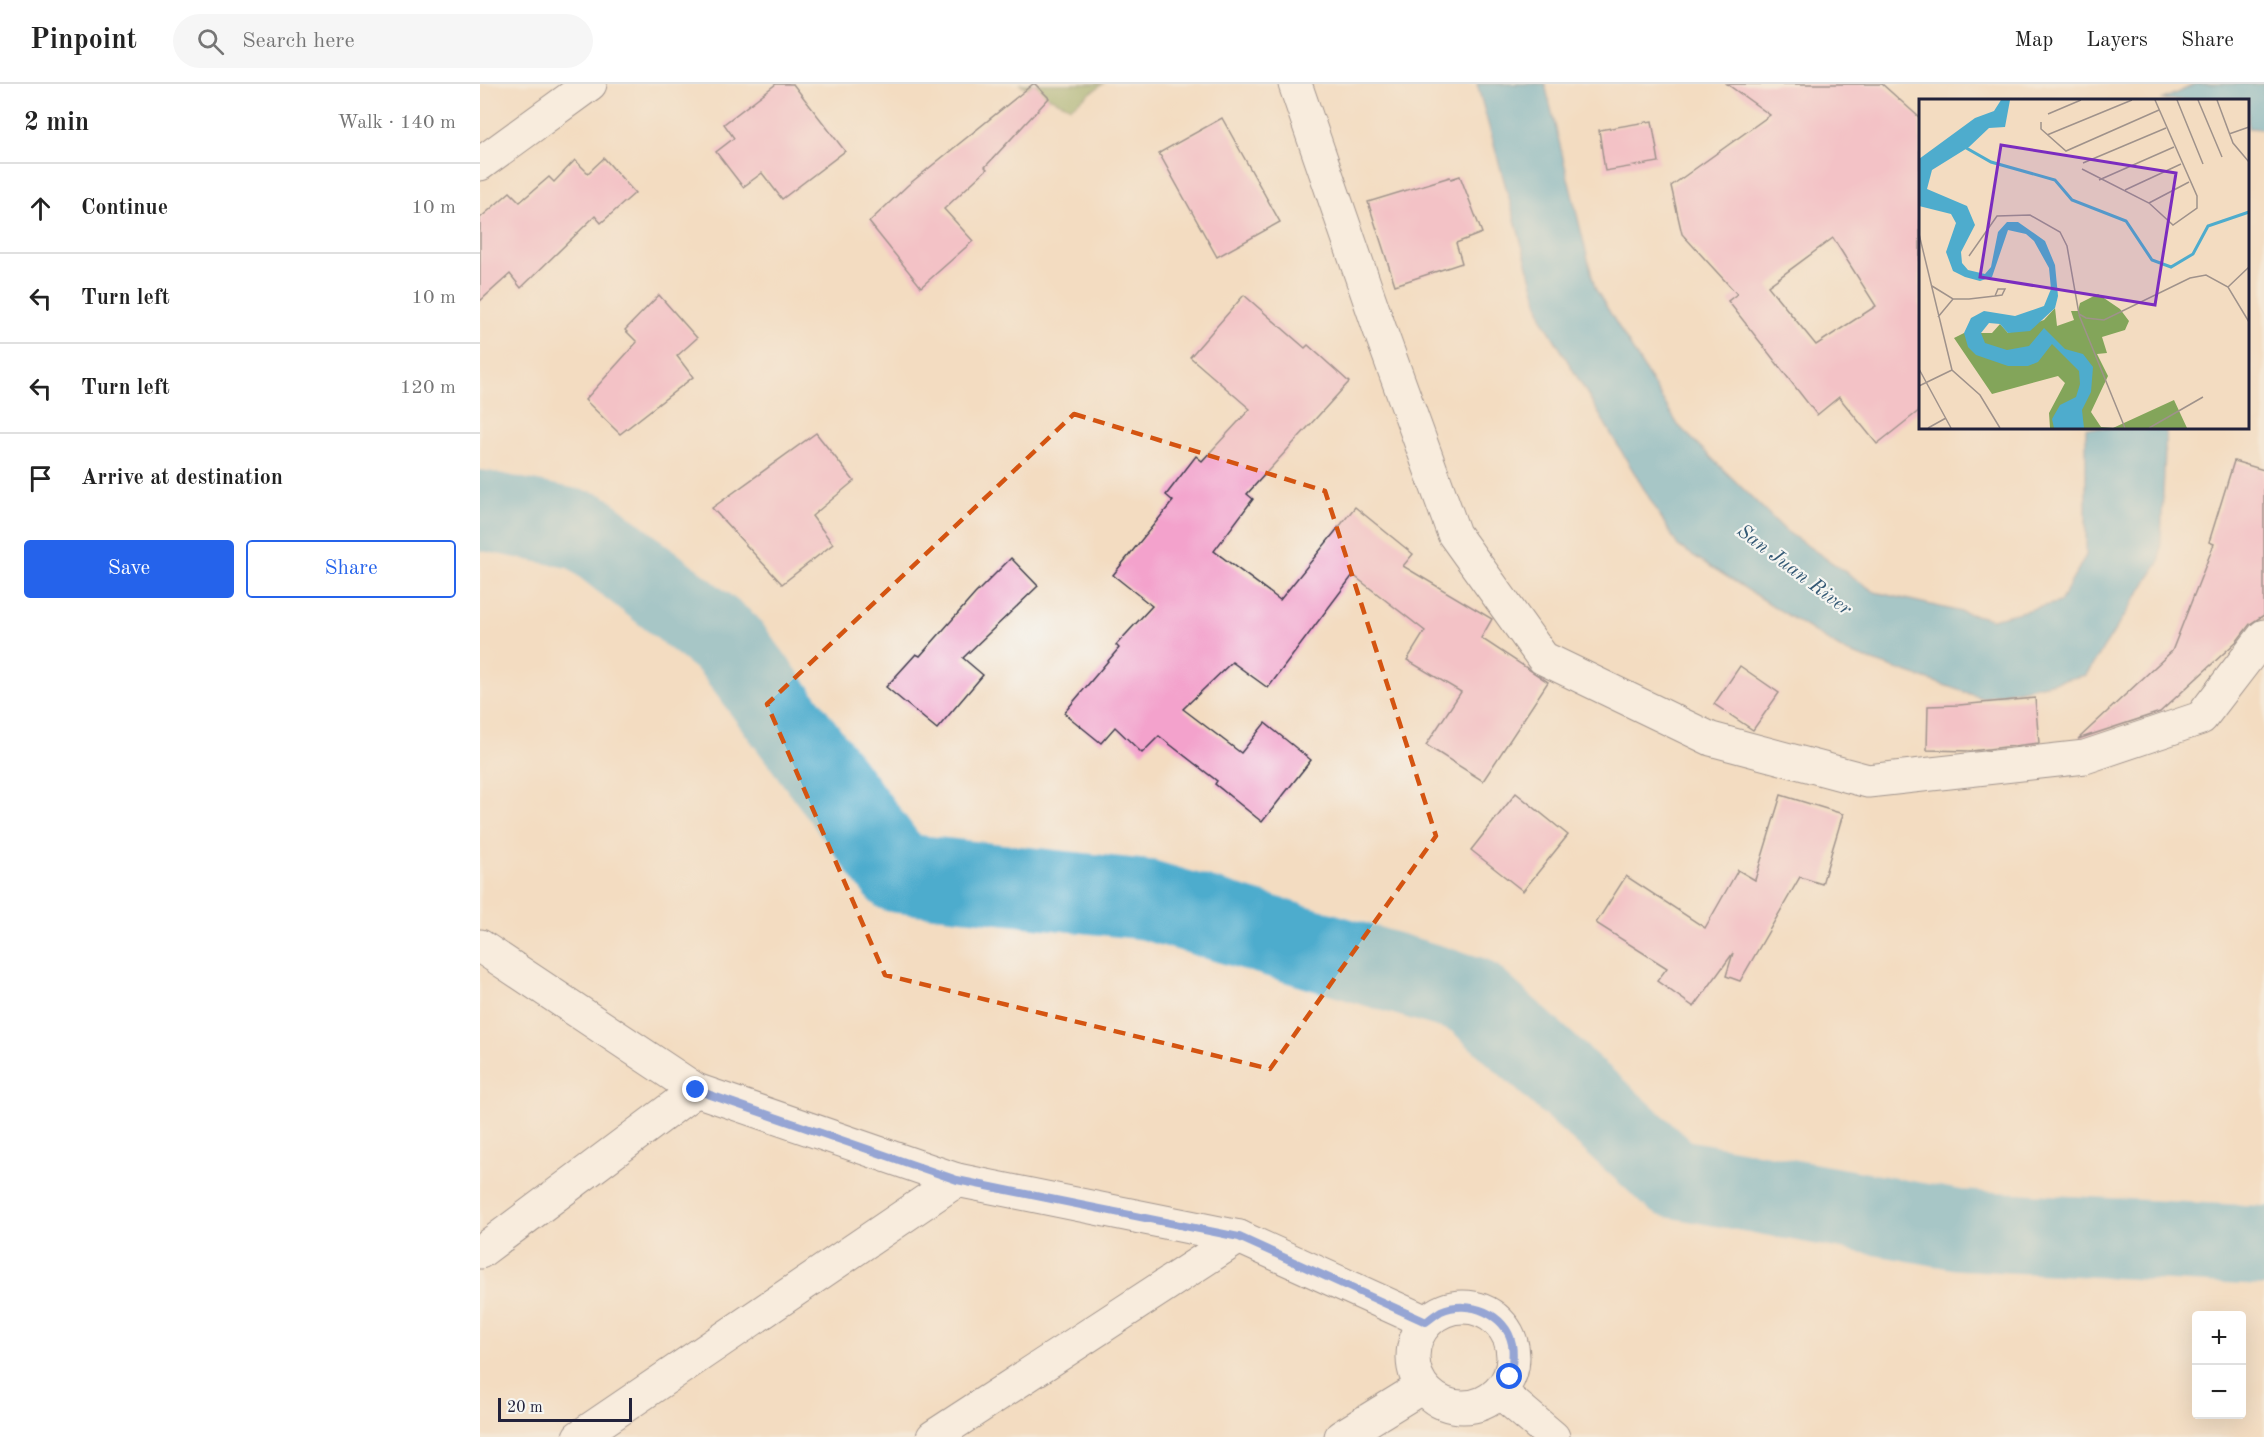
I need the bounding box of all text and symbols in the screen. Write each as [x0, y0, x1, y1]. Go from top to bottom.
search box [173, 14, 593, 68]
icon: search [194, 25, 227, 58]
text: Pinpoint [30, 27, 137, 55]
text: Search here [242, 30, 355, 52]
text: Map [2014, 30, 2053, 51]
text: Layers [2086, 30, 2148, 51]
text: Share [2181, 30, 2234, 51]
inset map [1919, 99, 2249, 429]
text: 2 min [24, 110, 89, 136]
text: Walk · 140 m [337, 113, 456, 133]
icon: ahead [24, 192, 57, 225]
text: Continue [81, 197, 168, 219]
text: 10 m [411, 198, 456, 218]
icon: left [24, 282, 57, 315]
text: Turn left [81, 287, 170, 309]
text: 10 m [411, 288, 456, 308]
icon: left [24, 372, 57, 405]
text: Turn left [81, 377, 170, 399]
text: 120 m [400, 378, 456, 398]
icon: arrive [24, 462, 57, 495]
text: Arrive at destination [81, 467, 283, 489]
water label: San Juan River [1733, 521, 1855, 620]
button: Save [24, 540, 234, 598]
button: Share [246, 540, 456, 598]
route end [682, 1076, 708, 1102]
map controls [2192, 1311, 2246, 1419]
button: + [2192, 1311, 2246, 1365]
route start [1496, 1363, 1522, 1389]
button: − [2192, 1365, 2246, 1419]
scale bar [498, 1395, 632, 1422]
text: 20 m [507, 1400, 543, 1416]

